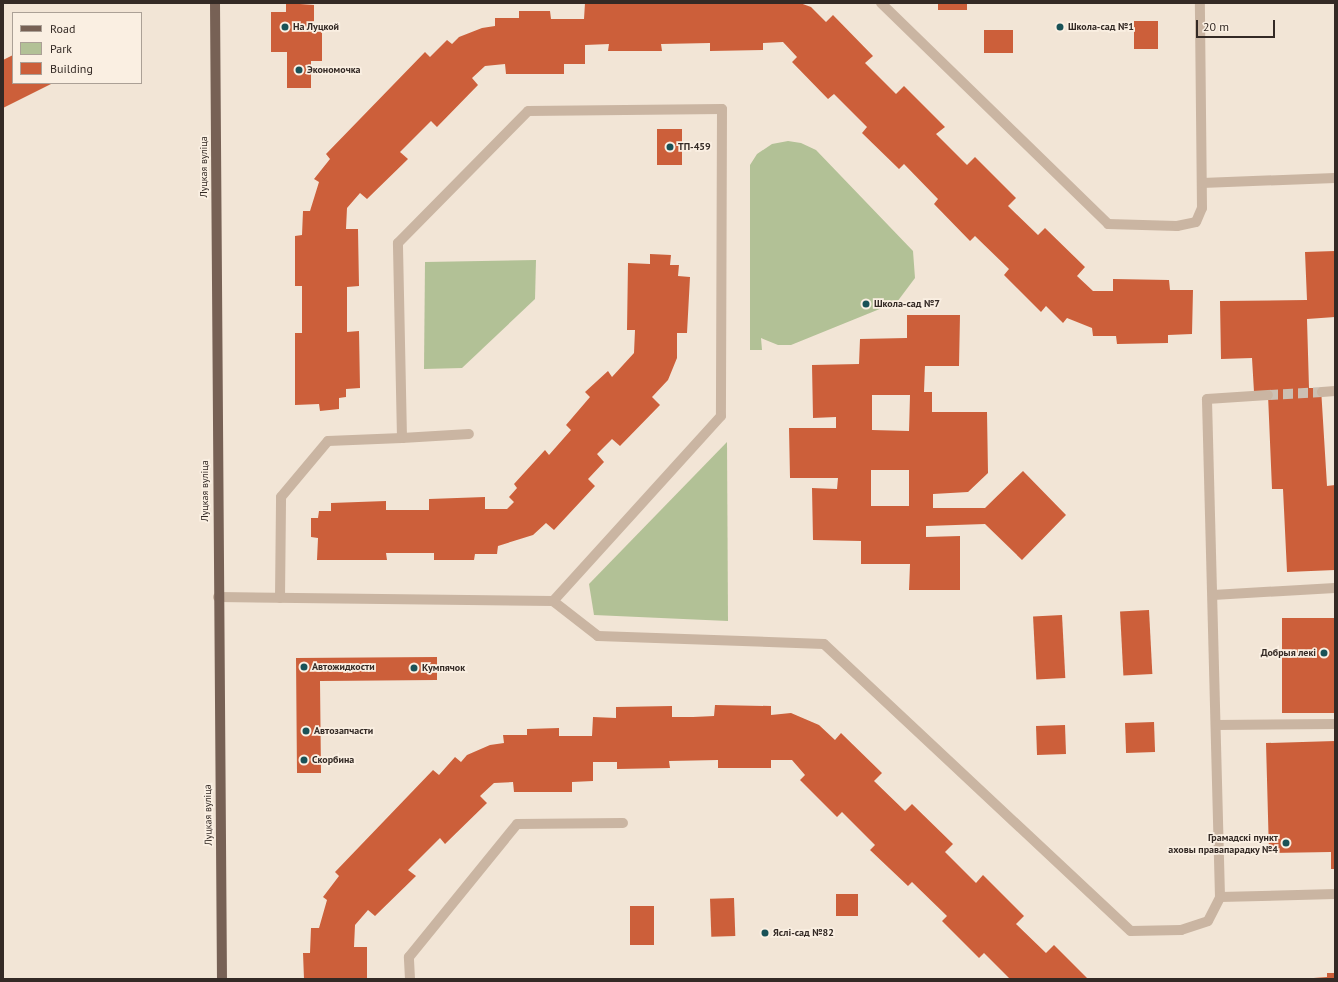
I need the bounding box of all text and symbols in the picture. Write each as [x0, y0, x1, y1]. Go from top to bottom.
legend [12, 12, 142, 84]
scale bar [1198, 12, 1277, 38]
text: 20 m [1203, 19, 1229, 34]
text: Road [50, 21, 75, 36]
place label: На Луцкой [293, 21, 339, 33]
place label: Школа-сад №1 [1068, 21, 1134, 33]
marker: На Луцкой [280, 22, 290, 32]
marker: Школа-сад №1 [1055, 22, 1065, 32]
text: Park [50, 41, 72, 56]
text: Building [50, 61, 93, 76]
place label: Экономочка [307, 64, 361, 76]
marker: Экономочка [294, 65, 304, 75]
street label: Луцкая вуліца [198, 136, 210, 198]
place label: ТП-459 [678, 141, 711, 153]
marker: ТП-459 [665, 142, 675, 152]
place label: Школа-сад №7 [874, 298, 940, 310]
marker: Школа-сад №7 [861, 299, 871, 309]
street label: Луцкая вуліца [199, 460, 211, 522]
place label: Добрыя лекі [1261, 647, 1316, 659]
marker: Добрыя лекі [1319, 648, 1329, 658]
place label: Автожидкости [312, 661, 375, 673]
marker: Автожидкости [299, 662, 309, 672]
place label: Кумпячок [422, 662, 465, 674]
marker: Кумпячок [409, 663, 419, 673]
place label: Автозапчасти [314, 725, 373, 737]
marker: Автозапчасти [301, 726, 311, 736]
place label: Скорбина [312, 754, 354, 766]
marker: Скорбина [299, 755, 309, 765]
street label: Луцкая вуліца [201, 784, 215, 846]
place label: Грамадскі пункт аховы правапарадку №4 [1168, 831, 1278, 854]
marker: Грамадскі пункт аховы правапарадку №4 [1281, 838, 1291, 848]
place label: Яслі-сад №82 [773, 927, 834, 939]
marker: Яслі-сад №82 [760, 928, 770, 938]

